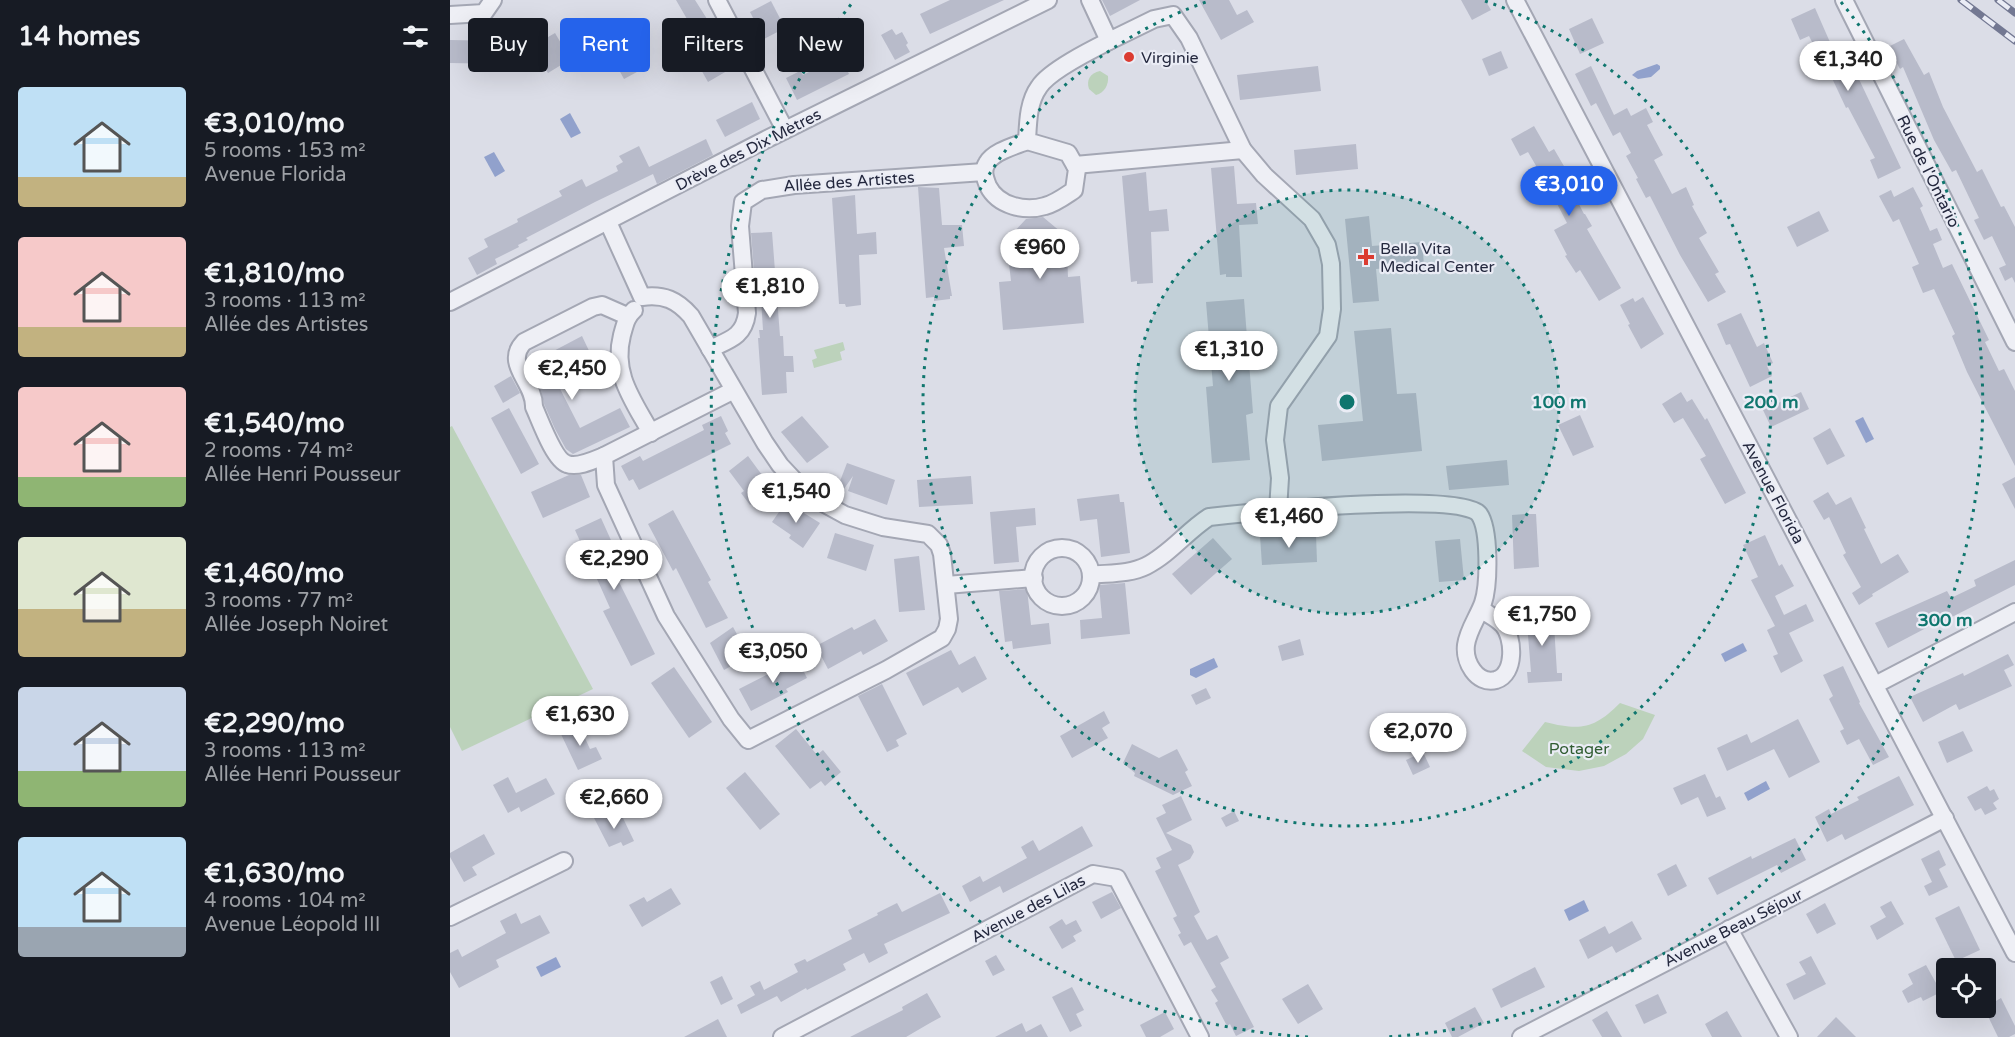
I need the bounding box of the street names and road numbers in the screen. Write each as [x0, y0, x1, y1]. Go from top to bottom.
street label: Drève des Dix Mètres [672, 104, 825, 195]
street label: Rue de l'Ontario [1892, 112, 1964, 231]
street label: Allée des Artistes [783, 167, 915, 197]
street label: Avenue Florida [1738, 437, 1809, 547]
street label: Avenue des Lilas [968, 870, 1089, 947]
street label: Avenue Beau Séjour [1661, 884, 1807, 972]

